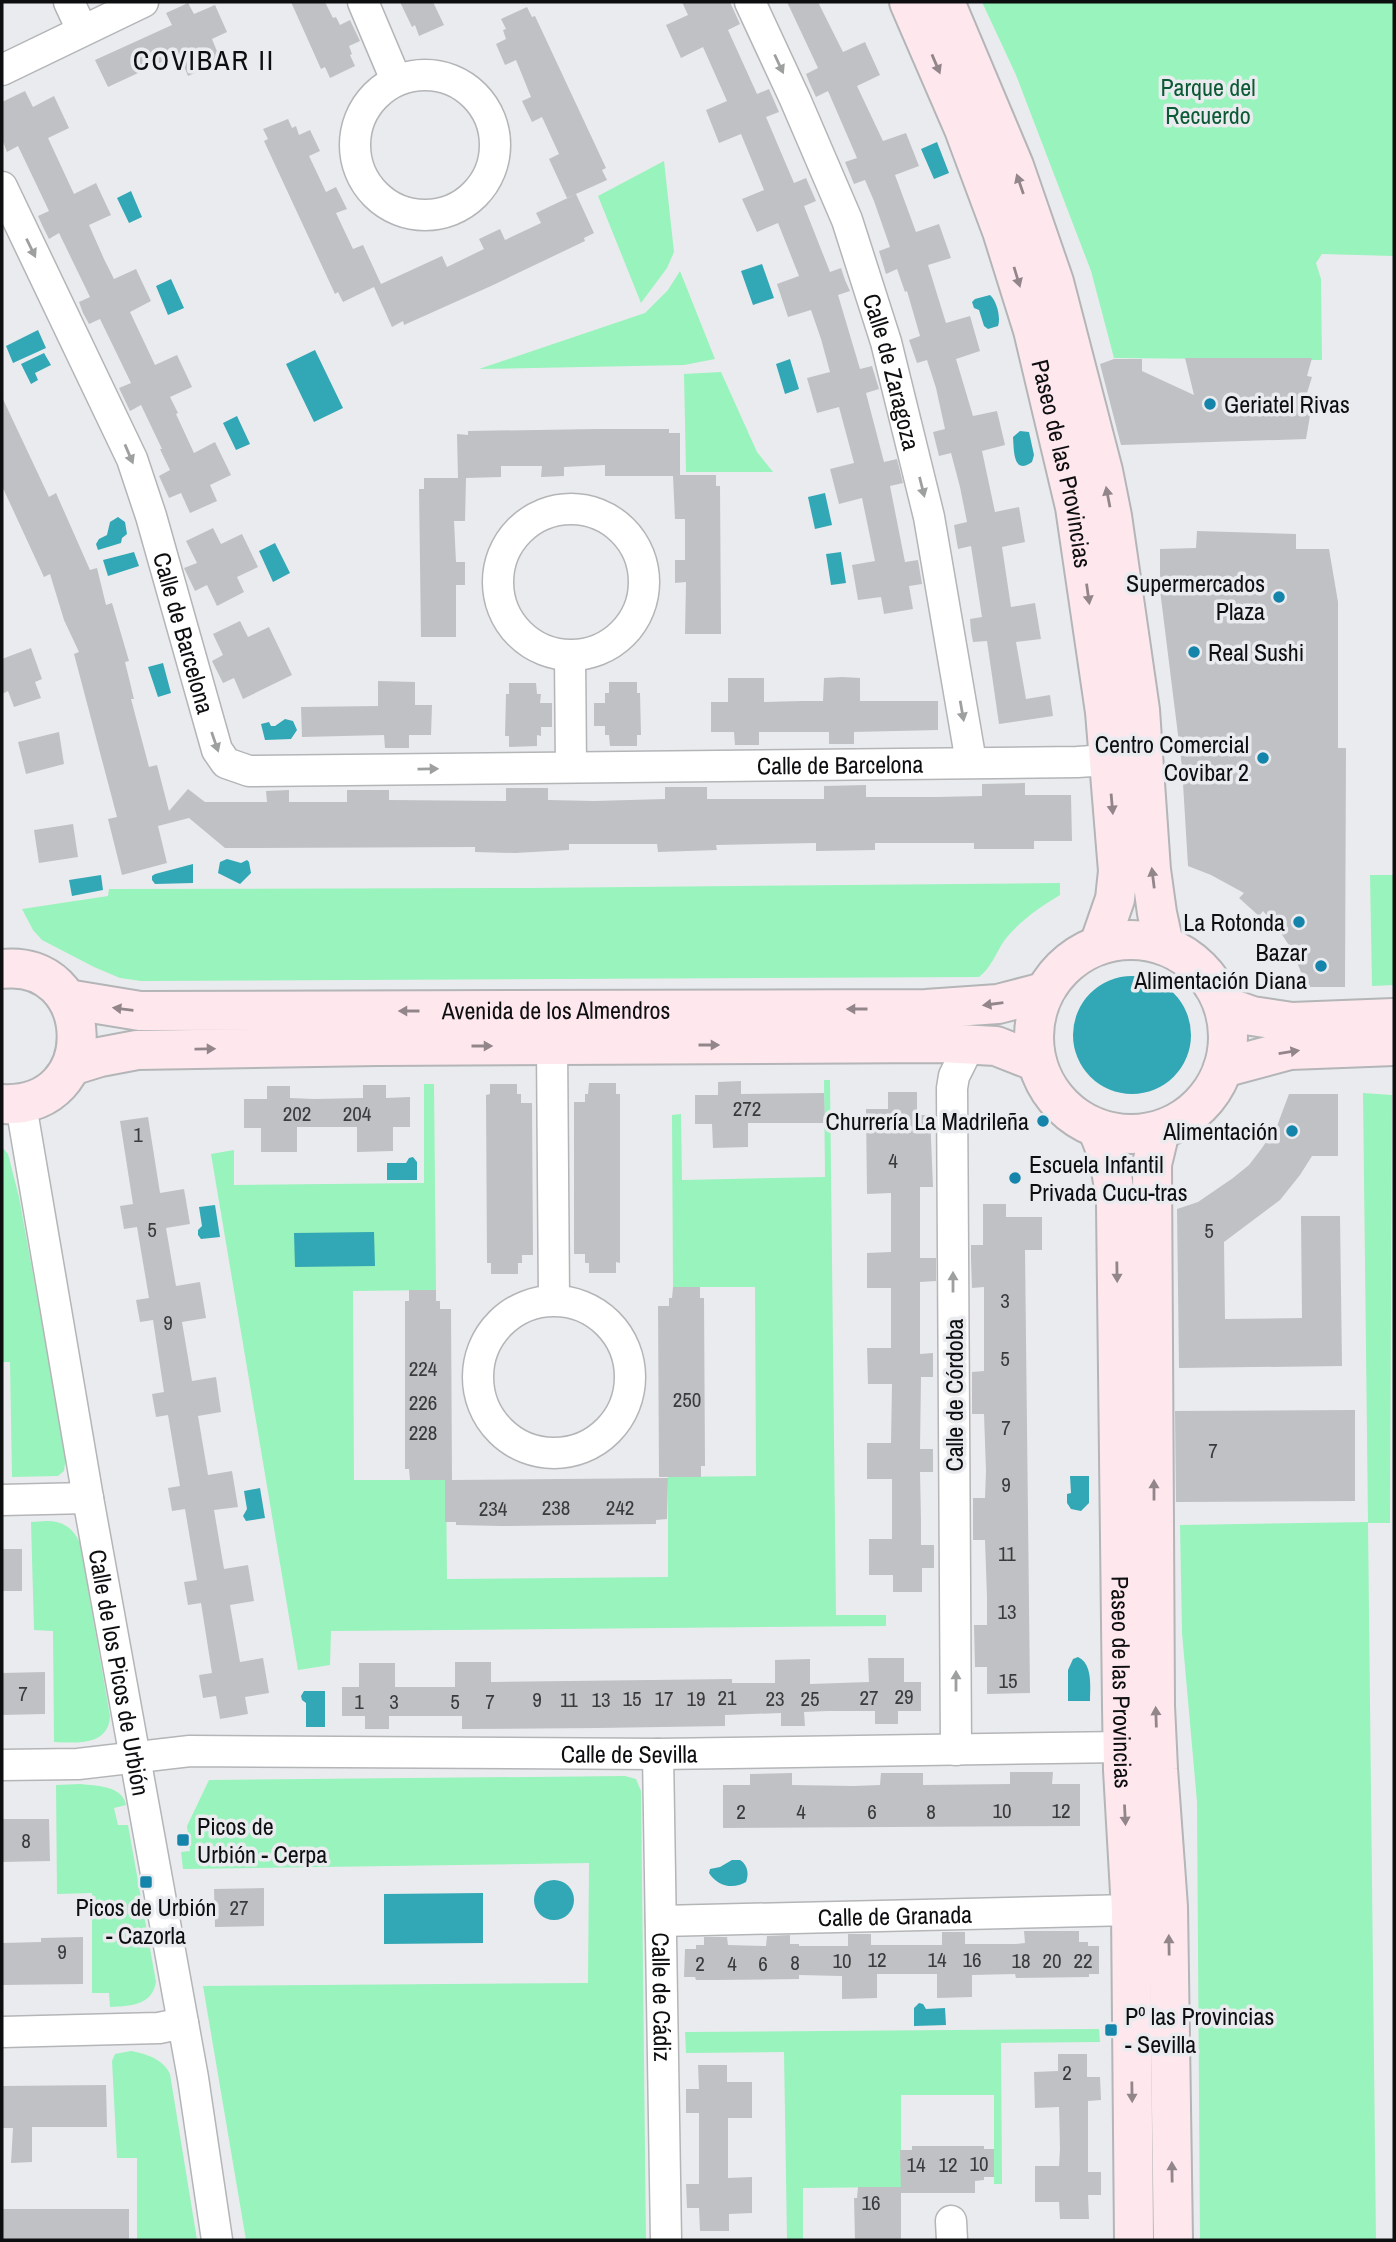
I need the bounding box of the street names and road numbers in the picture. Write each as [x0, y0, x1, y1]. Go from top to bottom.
street label: Calle de Zaragoza [855, 289, 928, 453]
street label: Paseo de las Provincias [1025, 356, 1100, 570]
street label: Calle de Barcelona [146, 548, 222, 717]
street label: Calle de Barcelona [757, 748, 924, 781]
street label: Avenida de los Almendros [441, 994, 670, 1026]
street label: Calle de Córdoba [938, 1318, 970, 1472]
street label: Calle de los Picos de Urbión [82, 1547, 158, 1798]
street label: Paseo de las Provincias [1104, 1576, 1140, 1789]
street label: Calle de Sevilla [561, 1737, 698, 1770]
street label: Calle de Granada [817, 1898, 973, 1933]
street label: Calle de Cádiz [645, 1932, 679, 2062]

